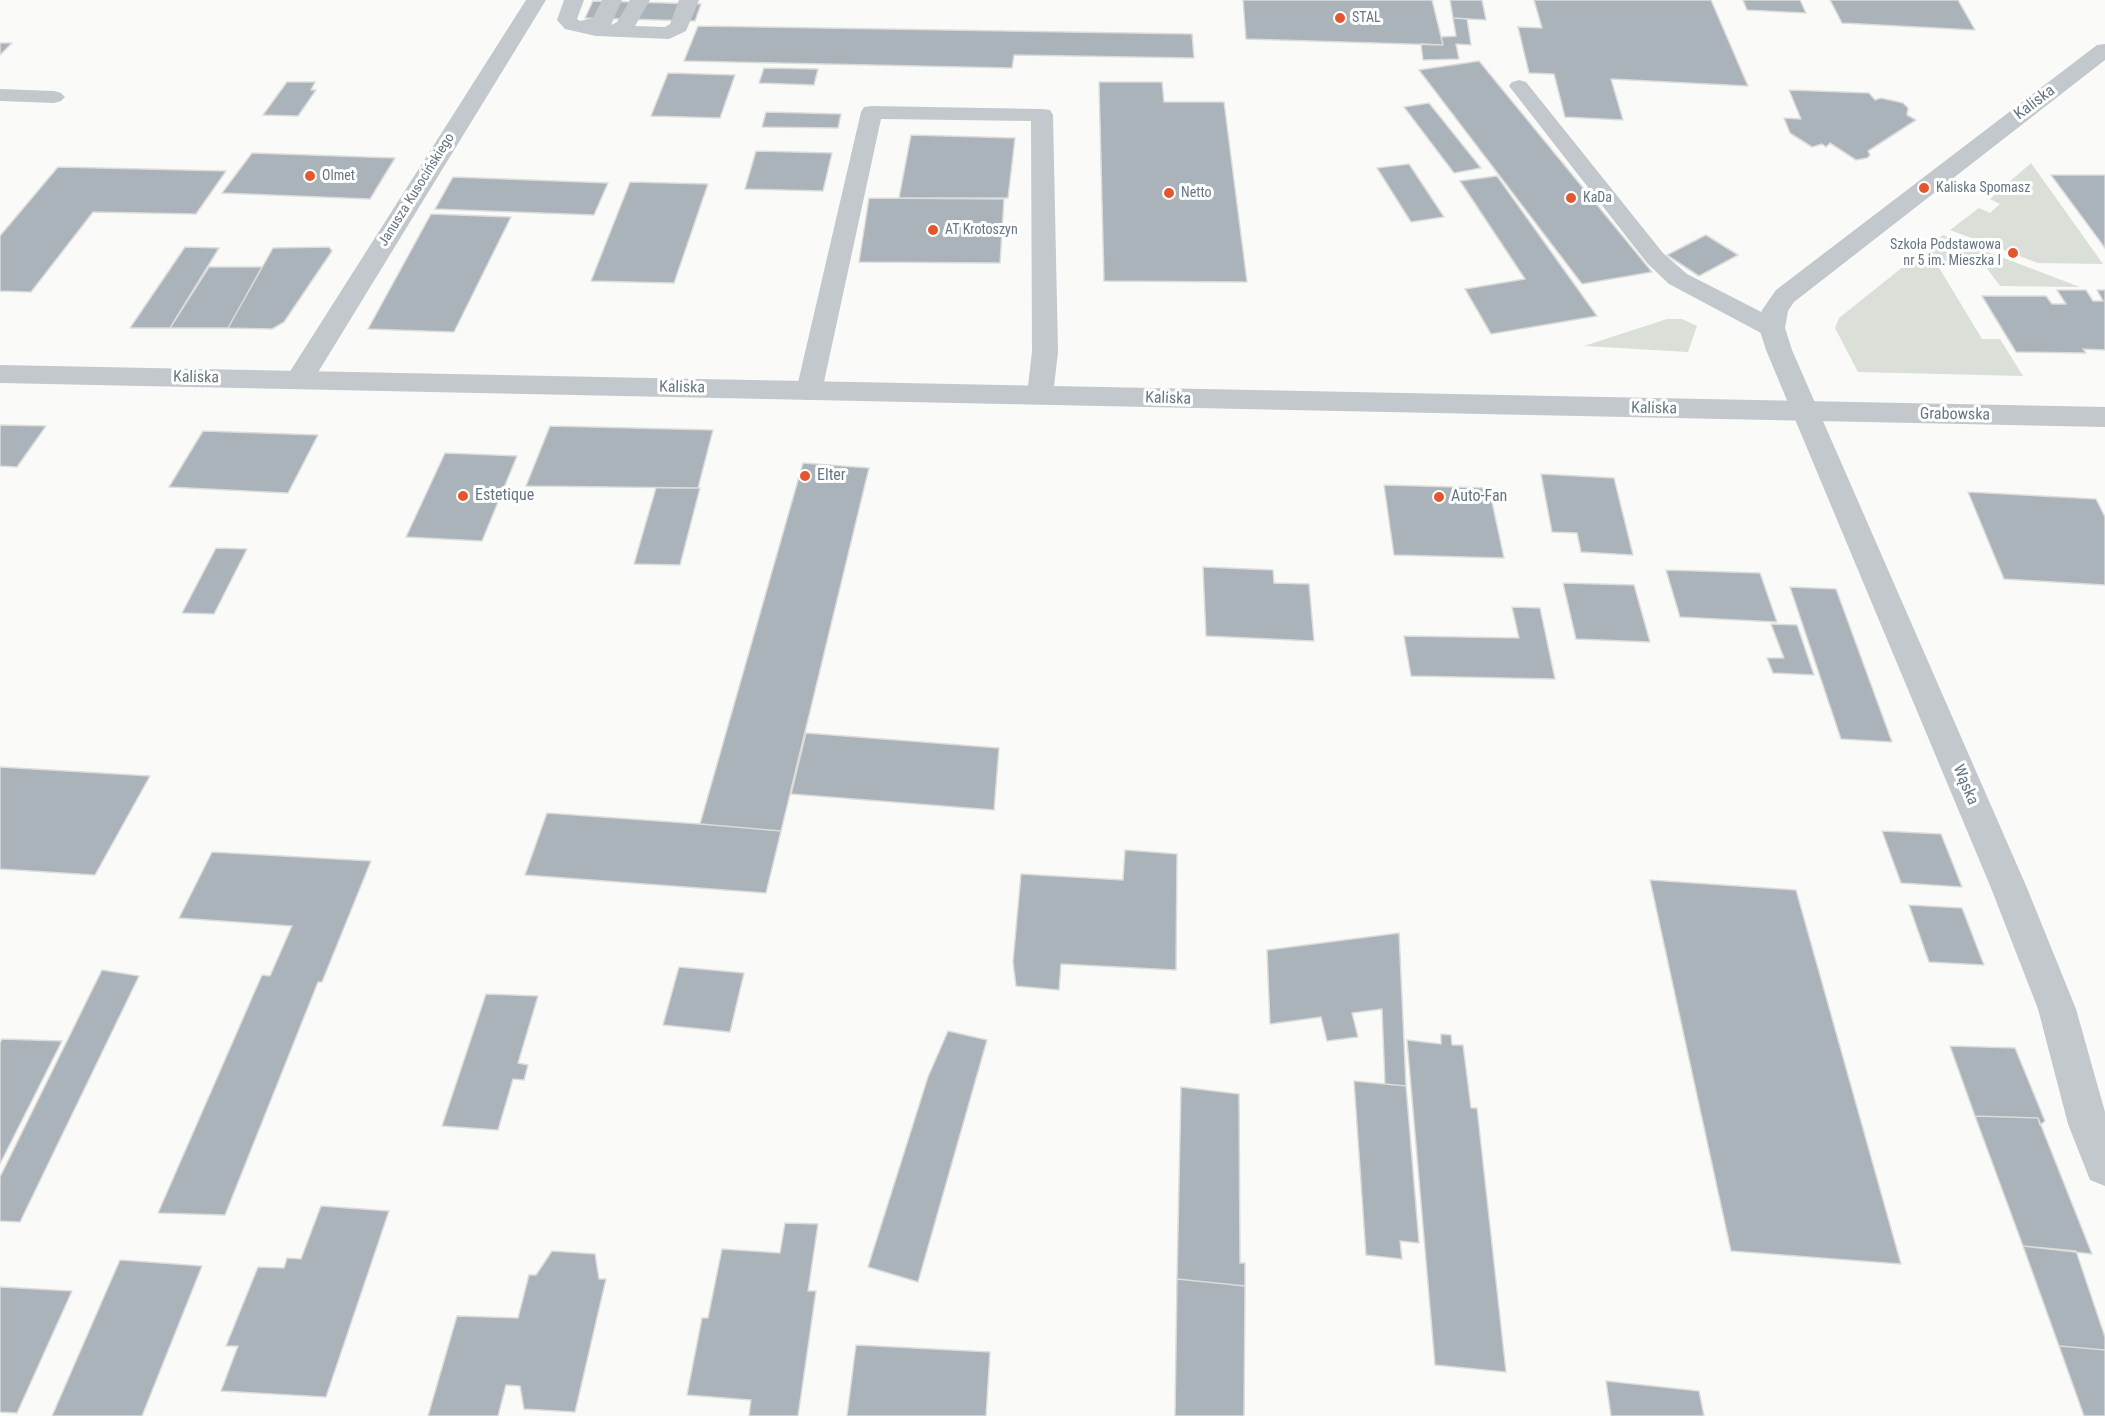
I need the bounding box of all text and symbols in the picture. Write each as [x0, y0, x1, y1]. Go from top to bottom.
place label: STAL [1352, 10, 1381, 26]
marker: STAL [1333, 11, 1347, 25]
street label: Kaliska [2011, 82, 2059, 124]
street label: Janusza Kusocińskiego [375, 130, 459, 250]
place label: Olmet [322, 168, 355, 184]
marker: Olmet [303, 169, 317, 183]
place label: Kaliska Spomasz [1936, 180, 2030, 196]
marker: Kaliska Spomasz [1917, 181, 1931, 195]
place label: Netto [1181, 185, 1211, 201]
marker: Netto [1162, 186, 1176, 200]
place label: KaDa [1583, 190, 1612, 206]
marker: KaDa [1564, 191, 1578, 205]
place label: AT Krotoszyn [945, 222, 1018, 238]
marker: AT Krotoszyn [926, 223, 940, 237]
place label: Szkoła Podstawowa nr 5 im. Mieszka I [1890, 237, 2001, 270]
marker: Szkoła Podstawowa nr 5 im. Mieszka I [2006, 246, 2020, 260]
street label: Kaliska [173, 368, 219, 388]
street label: Kaliska [659, 378, 705, 398]
street label: Kaliska [1145, 389, 1191, 409]
street label: Kaliska [1631, 399, 1677, 419]
street label: Grabowska [1920, 405, 1990, 425]
place label: Elter [817, 466, 846, 486]
marker: Elter [798, 469, 812, 483]
place label: Estetique [475, 486, 534, 506]
place label: Auto-Fan [1451, 487, 1507, 507]
marker: Estetique [456, 489, 470, 503]
marker: Auto-Fan [1432, 490, 1446, 504]
street label: Wąska [1948, 762, 1982, 808]

